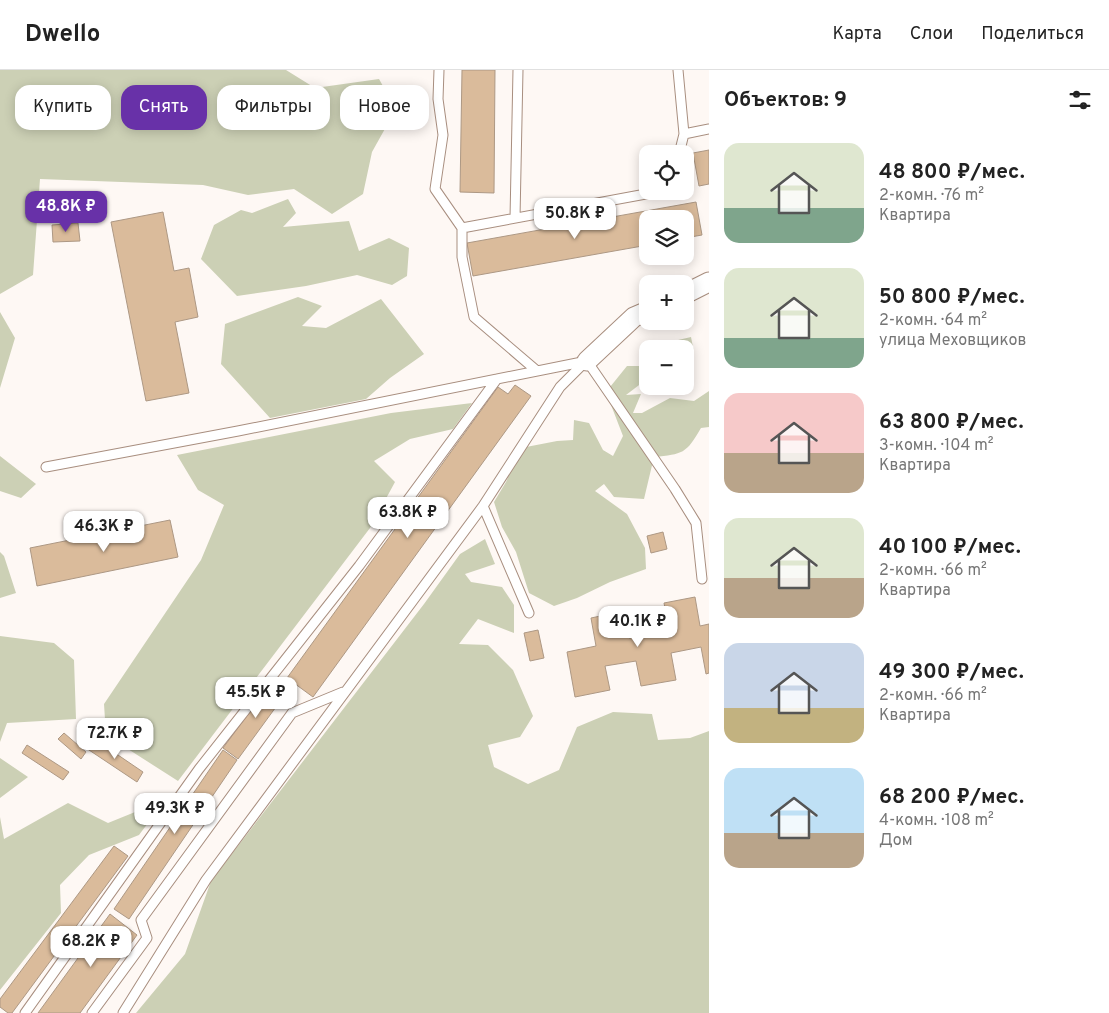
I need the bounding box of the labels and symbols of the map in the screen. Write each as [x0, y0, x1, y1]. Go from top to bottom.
pin: 48.8K ₽ [20, 190, 112, 233]
pin: 50.8K ₽ [529, 198, 621, 240]
pin: 63.8K ₽ [362, 496, 454, 539]
pin: 46.3K ₽ [58, 510, 150, 553]
pin: 40.1K ₽ [592, 606, 684, 648]
pin: 45.5K ₽ [210, 676, 302, 719]
pin: 72.7K ₽ [69, 718, 161, 760]
pin: 49.3K ₽ [129, 792, 221, 835]
pin: 68.2K ₽ [45, 926, 137, 968]

